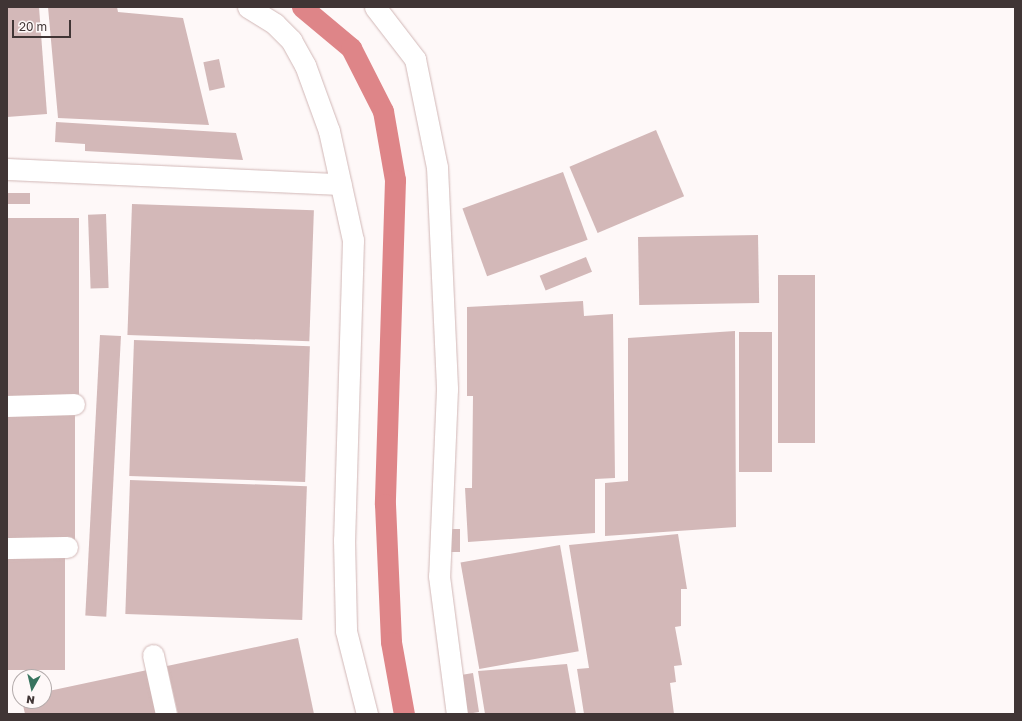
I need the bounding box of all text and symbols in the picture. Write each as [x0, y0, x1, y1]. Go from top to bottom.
scale bar [14, 12, 73, 38]
text: 20 m [19, 19, 47, 34]
north arrow [12, 669, 52, 709]
text: N [25, 693, 35, 707]

